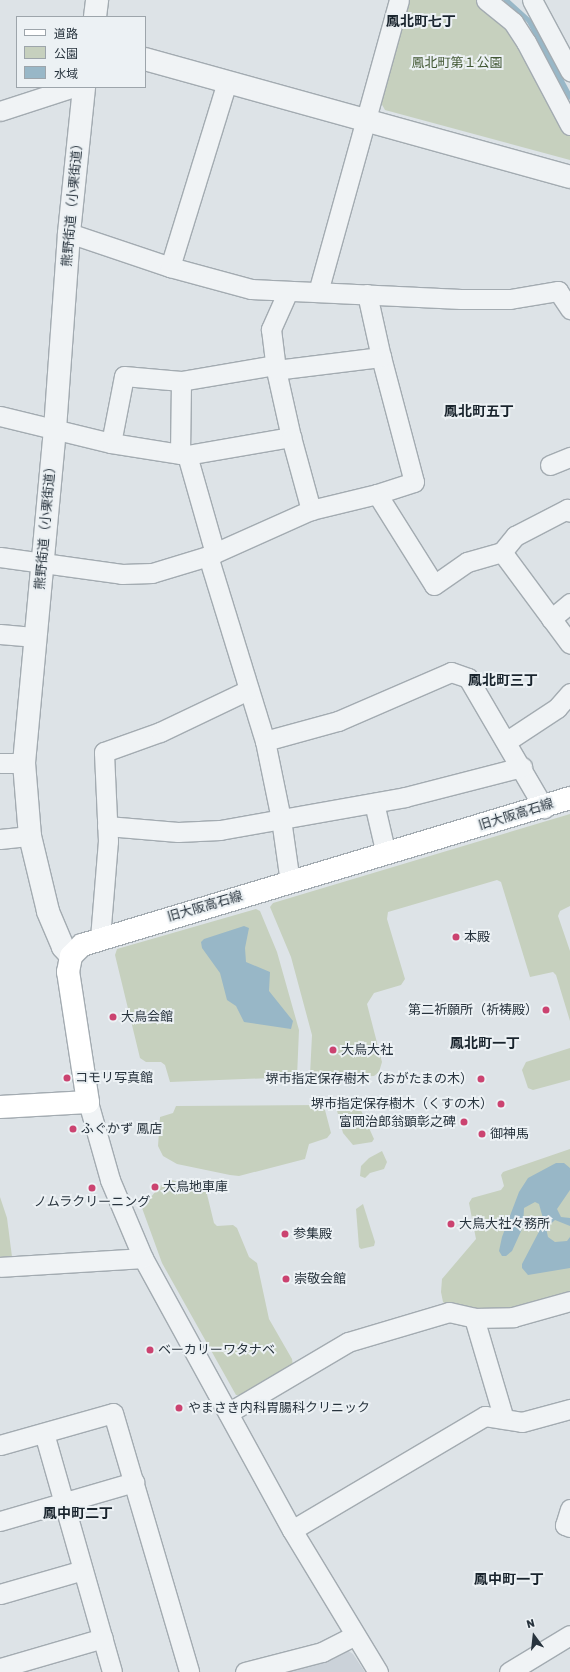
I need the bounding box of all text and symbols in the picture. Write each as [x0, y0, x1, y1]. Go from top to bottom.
district label: 鳳北町七丁 [386, 14, 456, 30]
legend [16, 16, 146, 88]
text: 道路 [54, 27, 78, 41]
text: 公園 [54, 47, 78, 61]
park label: 鳳北町第１公園 [412, 55, 502, 71]
text: 水域 [54, 67, 78, 81]
street label: 熊野街道（小栗街道） [60, 137, 86, 267]
district label: 鳳北町五丁 [444, 404, 514, 420]
street label: 熊野街道（小栗街道） [33, 460, 59, 590]
district label: 鳳北町三丁 [468, 673, 538, 689]
street label: 旧大阪高石線 [476, 796, 556, 834]
street label: 旧大阪高石線 [165, 889, 245, 925]
place label: 本殿 [464, 929, 490, 945]
marker: 本殿 [451, 932, 461, 942]
place label: 第二祈願所（祈祷殿） [408, 1002, 538, 1018]
marker: 第二祈願所（祈祷殿） [541, 1005, 551, 1015]
place label: 大鳥会館 [121, 1009, 173, 1025]
marker: 大鳥会館 [108, 1012, 118, 1022]
district label: 鳳北町一丁 [450, 1036, 520, 1052]
place label: 大鳥大社 [341, 1042, 393, 1058]
marker: 大鳥大社 [328, 1045, 338, 1055]
place label: コモリ写真館 [75, 1070, 153, 1086]
place label: 堺市指定保存樹木（おがたまの木） [265, 1071, 473, 1087]
marker: コモリ写真館 [62, 1073, 72, 1083]
marker: 堺市指定保存樹木（おがたまの木） [476, 1074, 486, 1084]
place label: 堺市指定保存樹木（くすの木） [311, 1096, 493, 1112]
marker: 堺市指定保存樹木（くすの木） [496, 1099, 506, 1109]
place label: 富岡治郎翁顕彰之碑 [339, 1114, 456, 1130]
marker: 富岡治郎翁顕彰之碑 [459, 1117, 469, 1127]
place label: ふぐかず 鳳店 [81, 1121, 162, 1137]
marker: ふぐかず 鳳店 [68, 1124, 78, 1134]
place label: 御神馬 [490, 1126, 529, 1142]
marker: 御神馬 [477, 1129, 487, 1139]
place label: 大鳥地車庫 [163, 1179, 228, 1195]
marker: 大鳥地車庫 [150, 1182, 160, 1192]
marker: ノムラクリーニング [87, 1183, 97, 1193]
place label: ノムラクリーニング [34, 1194, 150, 1210]
place label: 大鳥大社々務所 [459, 1216, 550, 1232]
marker: 大鳥大社々務所 [446, 1219, 456, 1229]
place label: 参集殿 [293, 1226, 332, 1242]
marker: 参集殿 [280, 1229, 290, 1239]
place label: 崇敬会館 [294, 1271, 346, 1287]
marker: 崇敬会館 [281, 1274, 291, 1284]
place label: ベーカリーワタナベ [158, 1342, 275, 1358]
marker: ベーカリーワタナベ [145, 1345, 155, 1355]
place label: やまさき内科胃腸科クリニック [188, 1400, 370, 1416]
marker: やまさき内科胃腸科クリニック [173, 1402, 185, 1414]
district label: 鳳中町二丁 [43, 1506, 113, 1522]
district label: 鳳中町一丁 [474, 1572, 544, 1588]
north arrow [514, 1616, 554, 1656]
text: N [525, 1617, 536, 1631]

